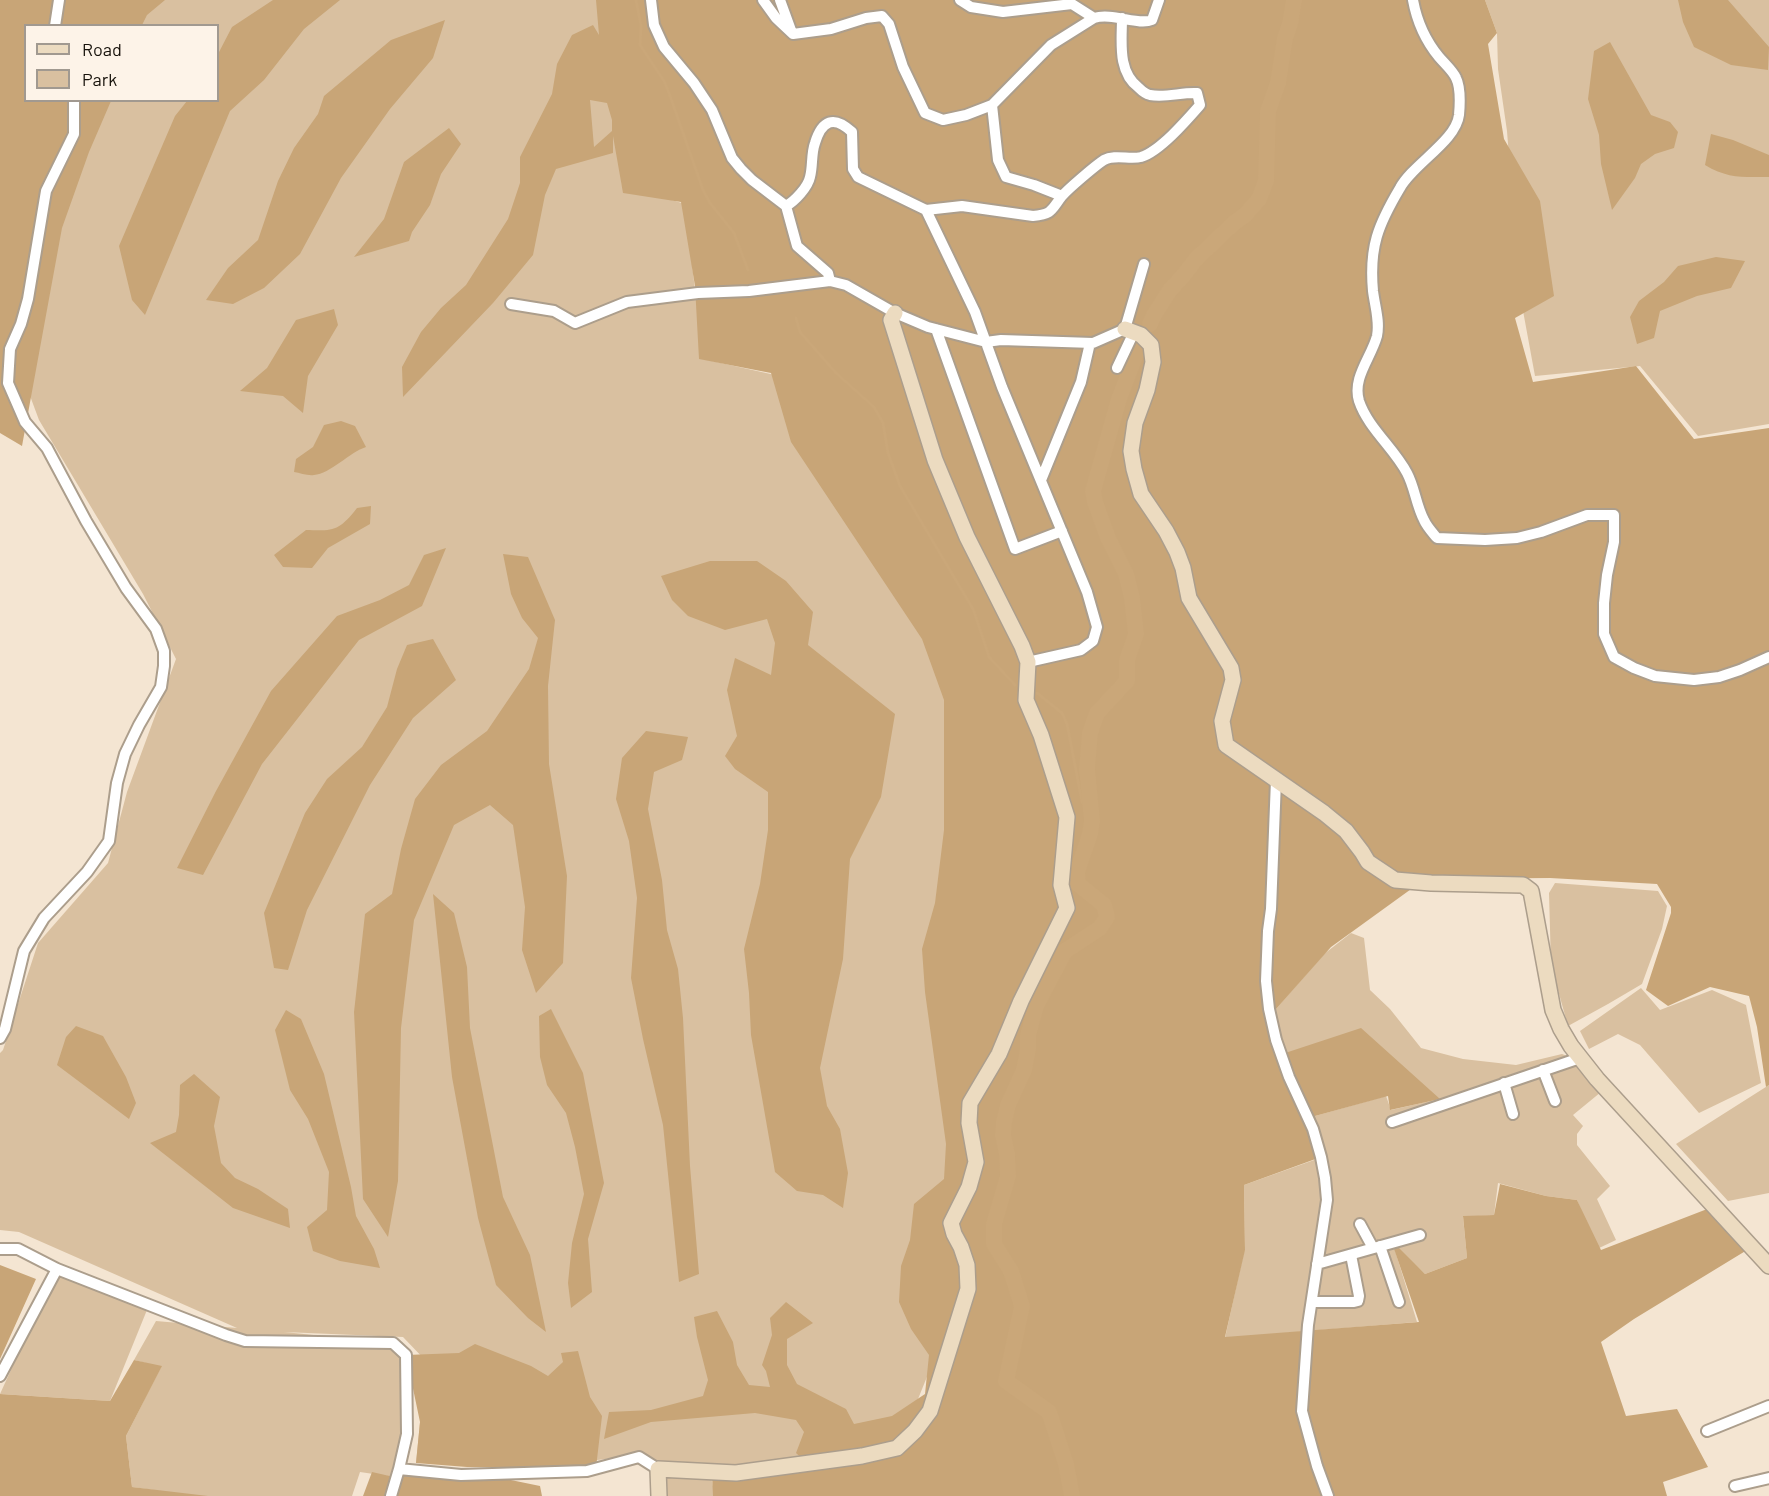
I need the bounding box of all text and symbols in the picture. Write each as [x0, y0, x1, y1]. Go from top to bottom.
legend [24, 24, 219, 102]
text: Road [82, 38, 122, 60]
text: Park [82, 68, 117, 90]

